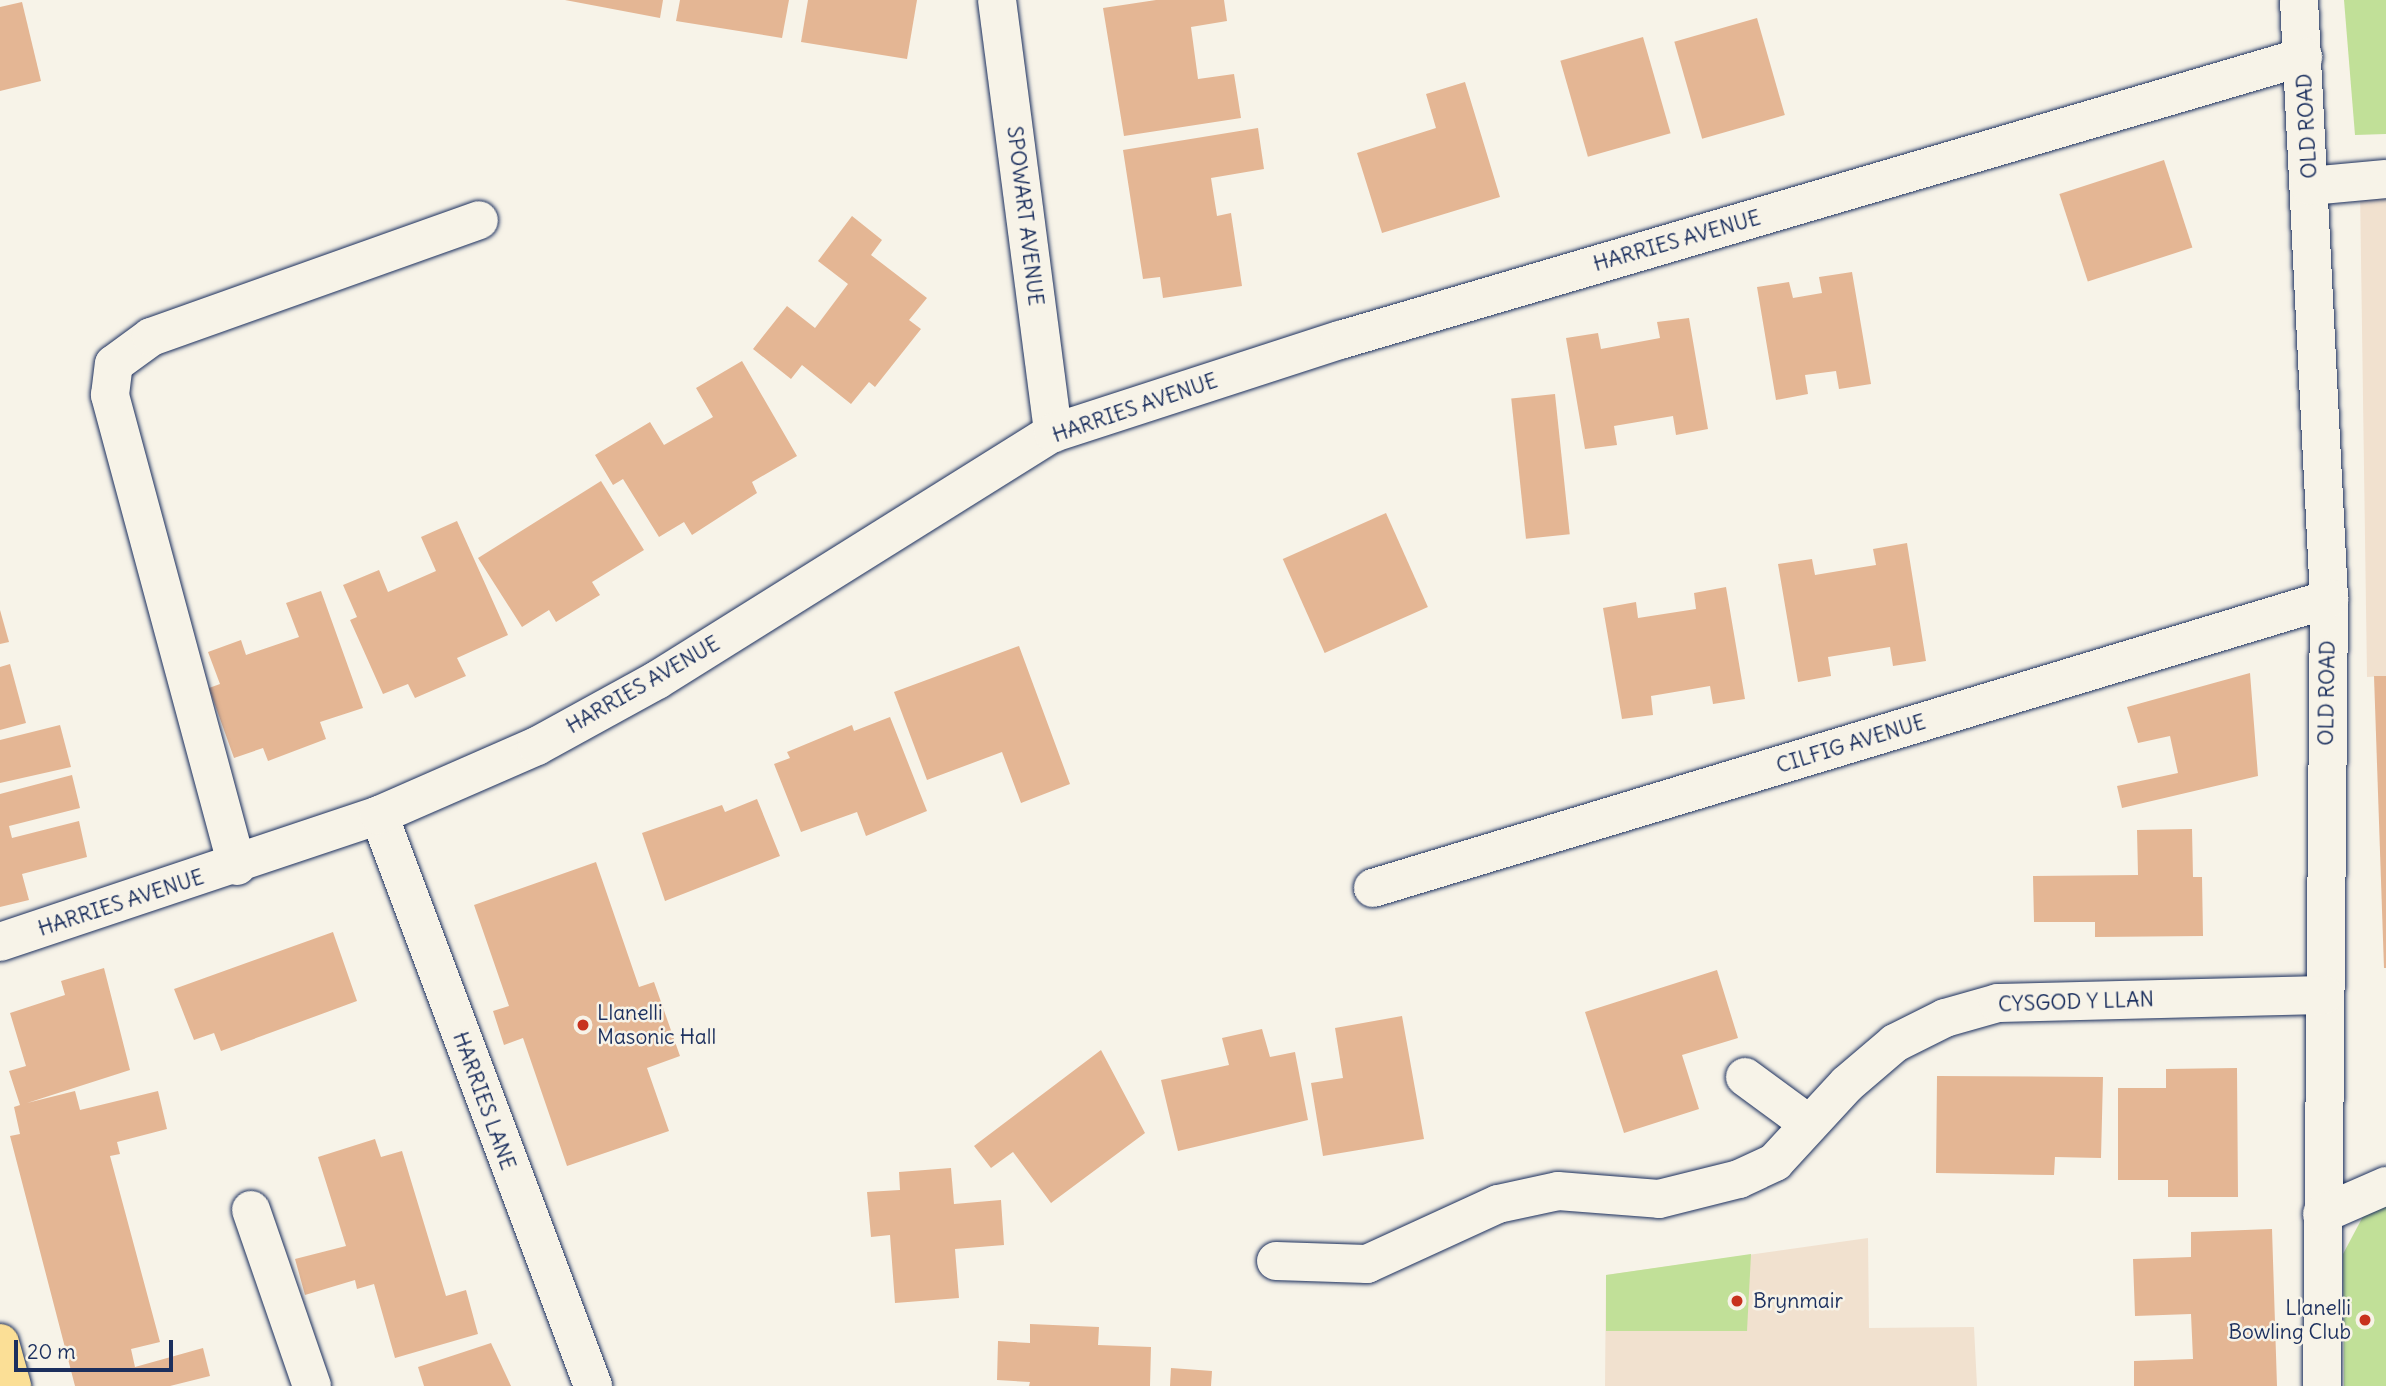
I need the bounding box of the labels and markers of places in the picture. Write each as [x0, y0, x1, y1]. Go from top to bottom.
place label: Llanelli Masonic Hall [597, 1000, 716, 1050]
marker: Llanelli Masonic Hall [575, 1017, 591, 1033]
place label: Brynmair [1753, 1288, 1843, 1314]
marker: Brynmair [1727, 1291, 1747, 1311]
place label: Llanelli Bowling Club [2228, 1295, 2351, 1345]
marker: Llanelli Bowling Club [2357, 1312, 2373, 1328]

